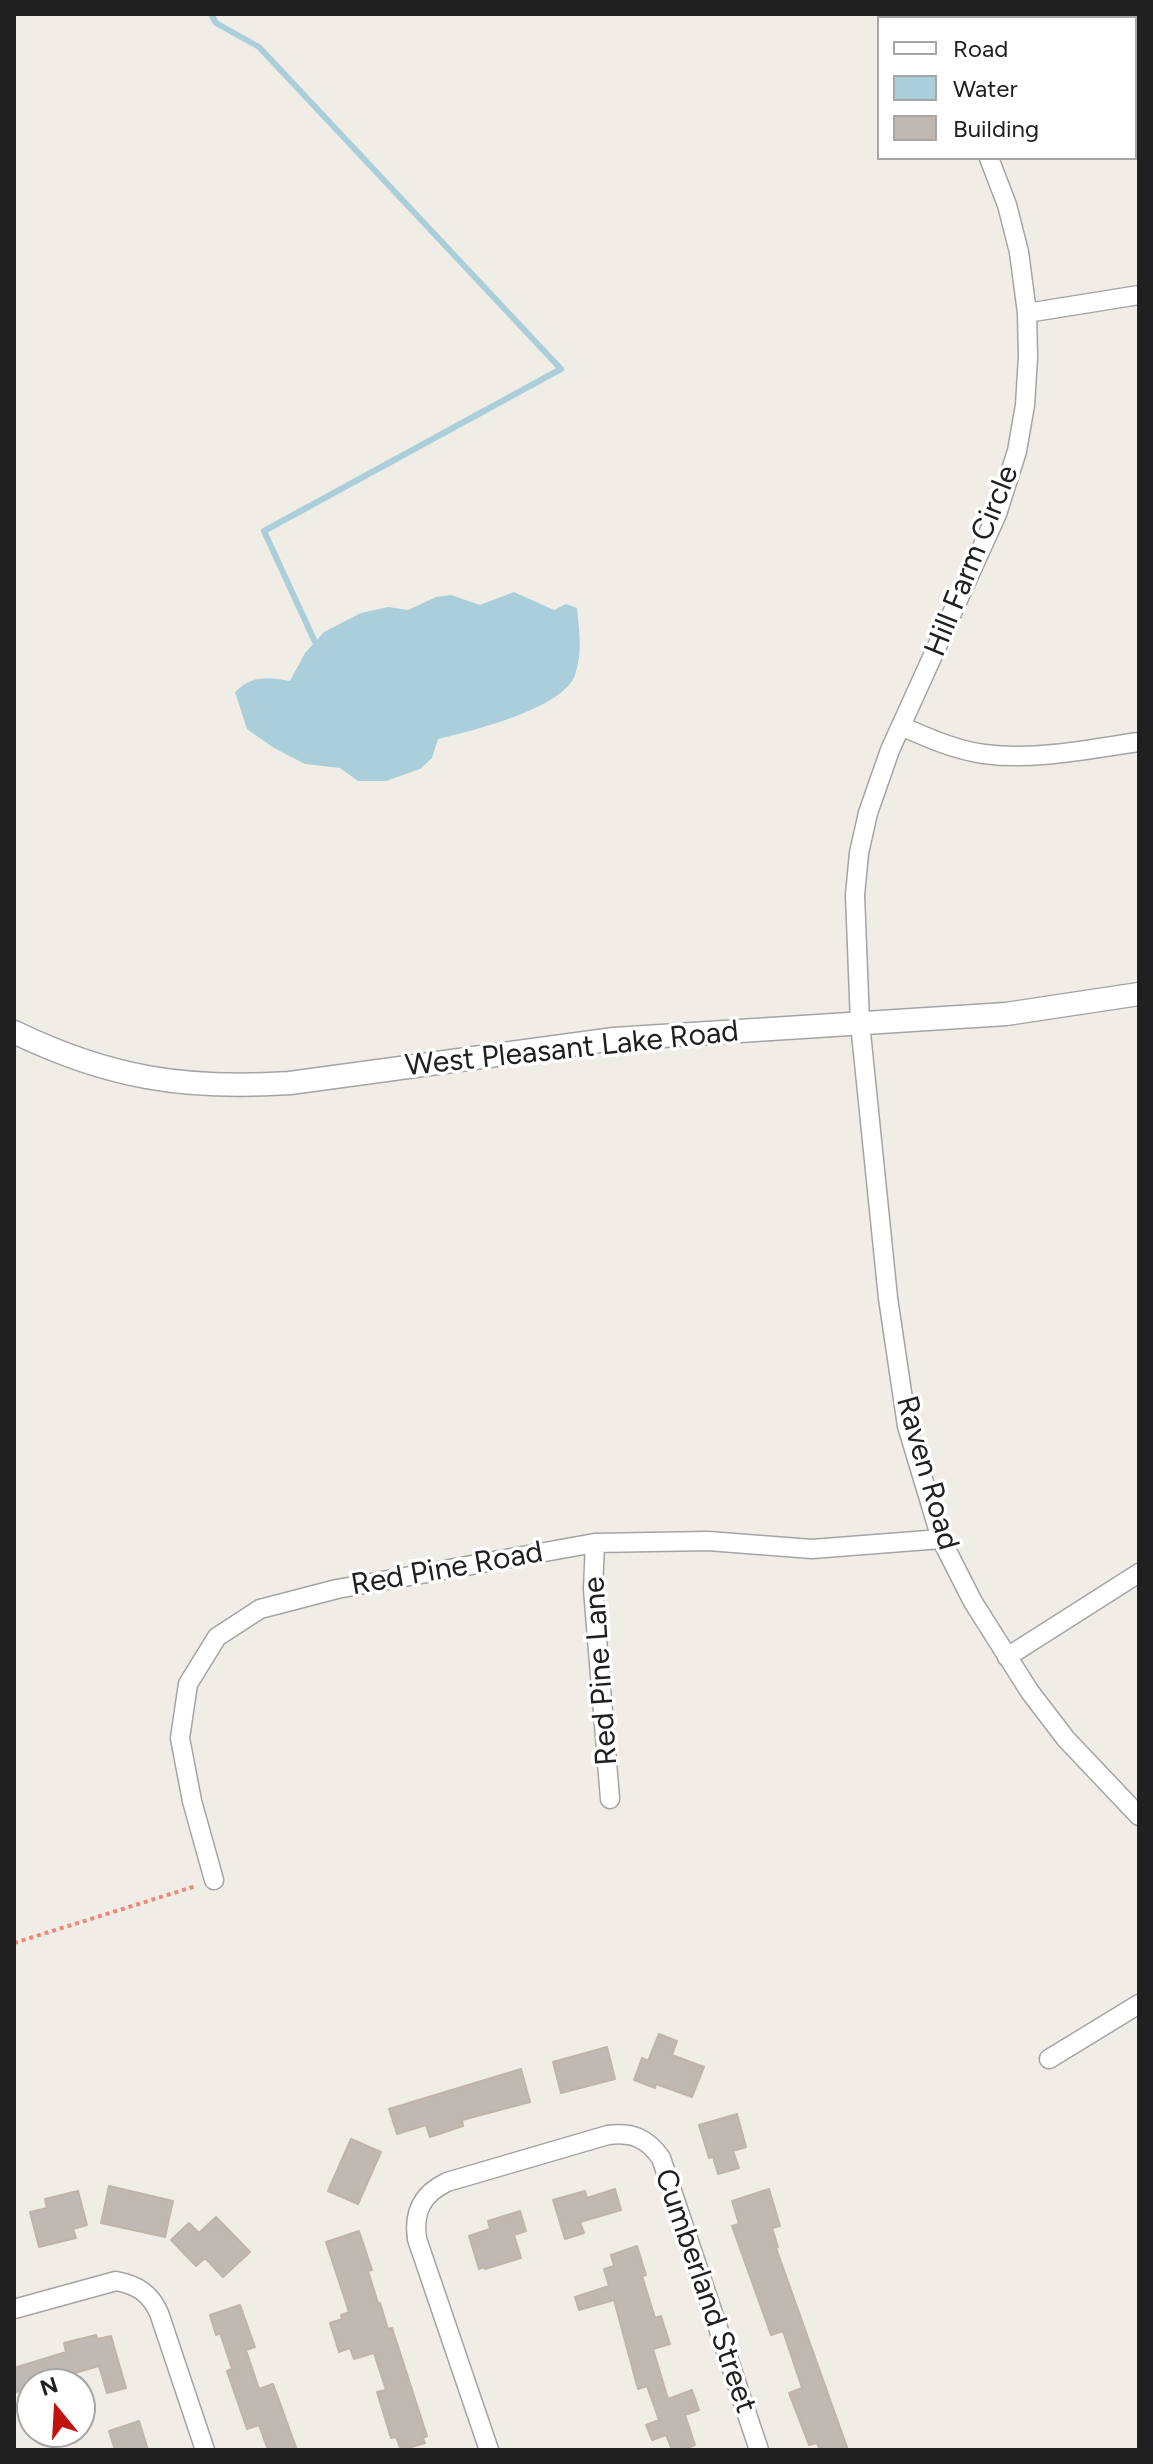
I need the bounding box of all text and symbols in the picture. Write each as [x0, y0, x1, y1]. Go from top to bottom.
legend [877, 16, 1137, 160]
text: Road [953, 34, 1008, 63]
text: Water [953, 74, 1018, 103]
text: Building [953, 114, 1039, 143]
street label: Hill Farm Circle [917, 460, 1027, 662]
street label: West Pleasant Lake Road [403, 1014, 741, 1084]
street label: Raven Road [888, 1392, 966, 1554]
street label: Red Pine Road [348, 1534, 546, 1604]
street label: Red Pine Lane [576, 1575, 626, 1767]
street label: Cumberland Street [646, 2164, 764, 2418]
north arrow [16, 2368, 96, 2448]
text: N [37, 2371, 61, 2402]

